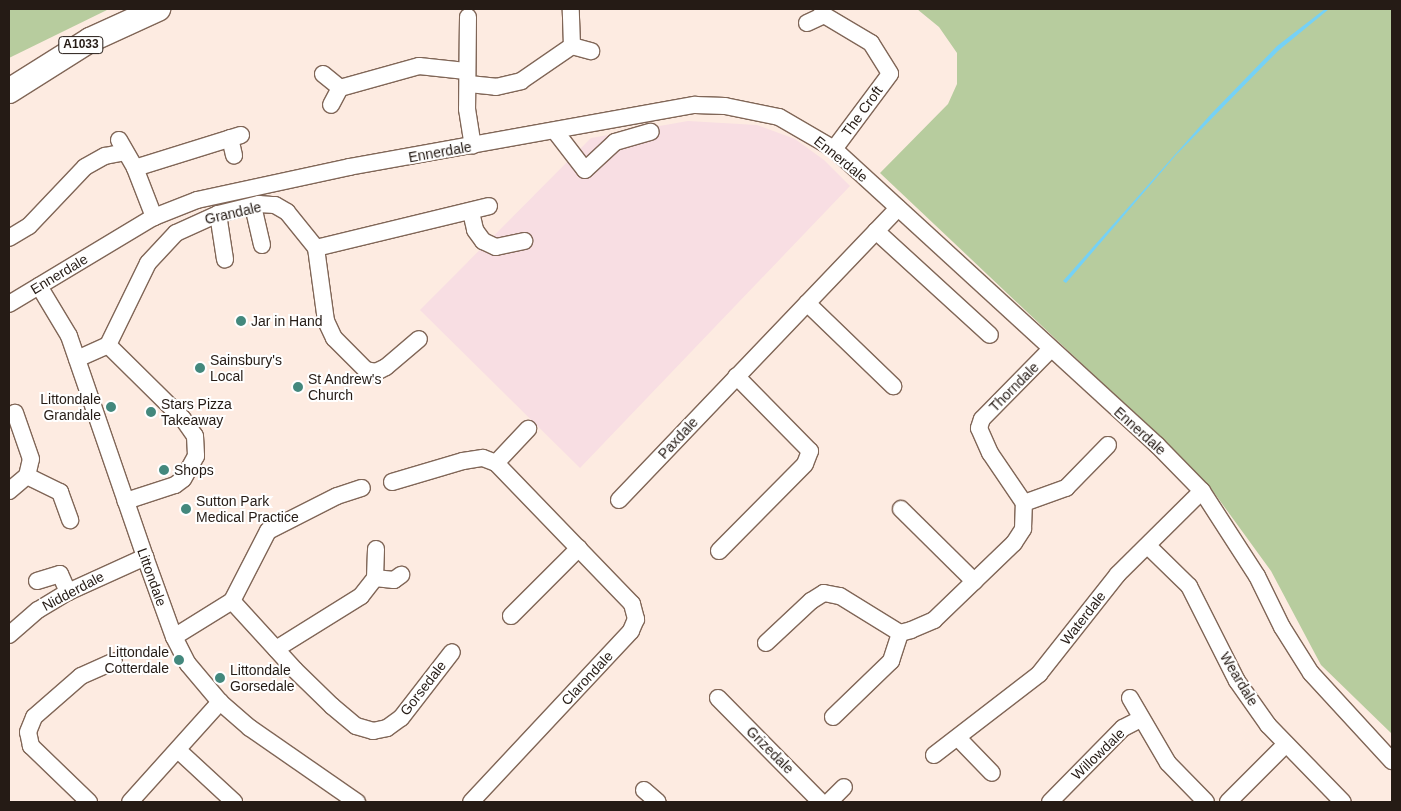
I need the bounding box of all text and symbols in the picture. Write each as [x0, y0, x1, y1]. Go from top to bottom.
road number: A1033 [57, 36, 105, 54]
street label: The Croft [838, 82, 886, 140]
street label: Ennerdale [811, 132, 871, 186]
street label: Ennerdale [407, 138, 473, 166]
street label: Grandale [203, 198, 263, 228]
street label: Ennerdale [27, 250, 91, 298]
place label: Jar in Hand [251, 313, 323, 329]
marker: Jar in Hand [235, 315, 247, 327]
place label: Sainsbury's Local [210, 352, 282, 384]
street label: Thorndale [986, 359, 1042, 415]
marker: Sainsbury's Local [194, 362, 206, 374]
place label: St Andrew's Church [308, 371, 382, 404]
marker: St Andrew's Church [292, 381, 304, 393]
place label: Littondale Grandale [40, 391, 101, 424]
place label: Stars Pizza Takeaway [161, 396, 232, 428]
marker: Littondale Grandale [105, 401, 117, 413]
street label: Ennerdale [1111, 403, 1169, 459]
marker: Stars Pizza Takeaway [145, 406, 157, 418]
street label: Paxdale [655, 414, 701, 462]
place label: Shops [174, 462, 214, 478]
marker: Shops [158, 464, 170, 476]
place label: Sutton Park Medical Practice [196, 493, 299, 526]
marker: Sutton Park Medical Practice [180, 503, 192, 515]
street label: Littondale [134, 546, 170, 608]
street label: Nidderdale [39, 568, 107, 614]
street label: Waterdale [1057, 588, 1109, 648]
place label: Littondale Cotterdale [104, 644, 169, 676]
street label: Clarondale [558, 648, 616, 708]
street label: Weardale [1216, 649, 1262, 709]
marker: Littondale Cotterdale [173, 654, 185, 666]
street label: Gorsedale [396, 657, 450, 719]
place label: Littondale Gorsedale [230, 662, 295, 694]
marker: Littondale Gorsedale [214, 672, 226, 684]
street label: Grizedale [743, 723, 797, 777]
street label: Willowdale [1068, 725, 1128, 783]

